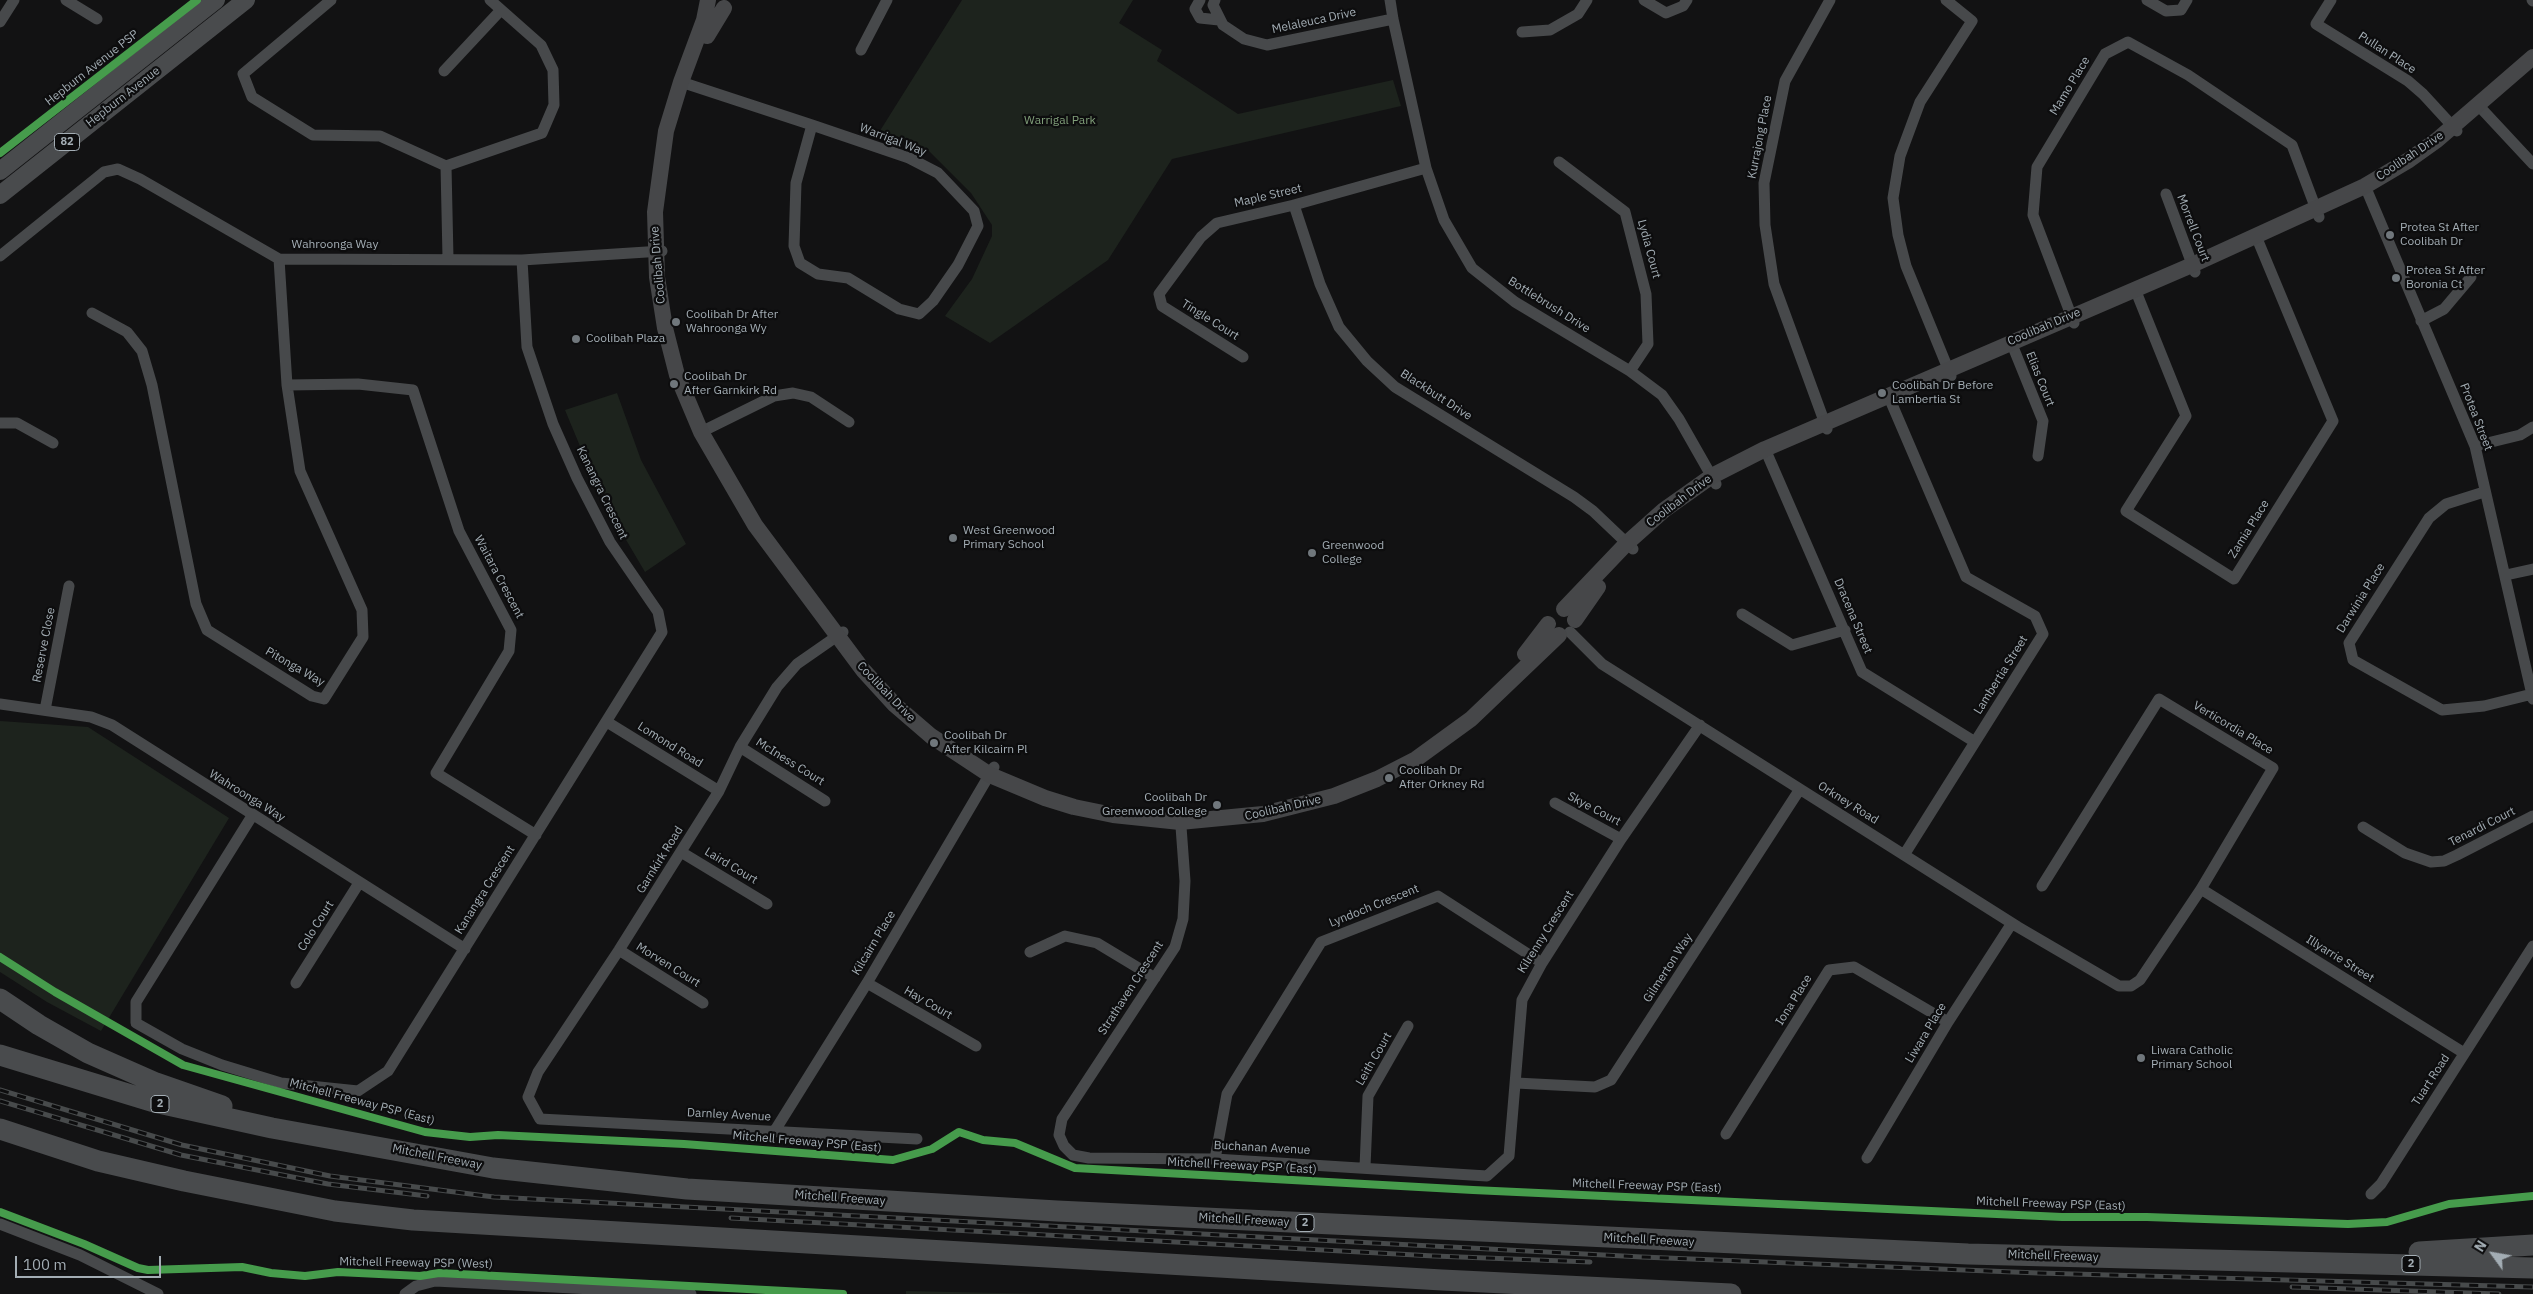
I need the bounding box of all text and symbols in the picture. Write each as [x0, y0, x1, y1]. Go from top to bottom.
street label: Melaleuca Drive [1271, 5, 1357, 37]
street label: Hepburn Avenue PSP [43, 27, 141, 109]
street label: Pullan Place [2355, 29, 2419, 77]
street label: Mamo Place [2047, 54, 2093, 118]
street label: Hepburn Avenue [83, 64, 163, 130]
street label: Kurrajong Place [1745, 94, 1775, 180]
park label: Warrigal Park [1024, 114, 1096, 128]
street label: Warrigal Way [858, 121, 928, 159]
street label: Coolibah Drive [2374, 128, 2446, 184]
road number: 82 [54, 134, 80, 150]
street label: Maple Street [1233, 181, 1303, 211]
street label: Morrell Court [2174, 192, 2212, 264]
street label: Lydia Court [1634, 218, 1664, 280]
place label: Protea St After Coolibah Dr [2400, 221, 2479, 249]
street label: Coolibah Drive [647, 226, 669, 304]
marker: Protea St After Coolibah Dr [2384, 229, 2396, 241]
street label: Wahroonga Way [292, 238, 378, 252]
place label: Protea St After Boronia Ct [2406, 264, 2485, 292]
marker: Protea St After Boronia Ct [2390, 272, 2402, 284]
street label: Bottlebrush Drive [1505, 274, 1593, 336]
street label: Tingle Court [1178, 297, 1242, 343]
street label: Coolibah Drive [2005, 305, 2083, 349]
place label: Coolibah Dr After Wahroonga Wy [686, 308, 778, 336]
marker: Coolibah Dr After Wahroonga Wy [670, 316, 682, 328]
place label: Coolibah Plaza [586, 332, 665, 346]
marker: Coolibah Plaza [570, 333, 582, 345]
street label: Elias Court [2022, 349, 2058, 409]
street label: Blackbutt Drive [1397, 366, 1475, 424]
place label: Coolibah Dr After Garnkirk Rd [684, 370, 777, 398]
marker: Coolibah Dr After Garnkirk Rd [668, 378, 680, 390]
place label: Coolibah Dr Before Lambertia St [1892, 379, 1993, 407]
street label: Protea Street [2457, 381, 2495, 453]
marker: Coolibah Dr Before Lambertia St [1876, 387, 1888, 399]
street label: Kanangra Crescent [573, 444, 631, 542]
street label: Coolibah Drive [1644, 472, 1714, 530]
street label: Zamia Place [2226, 497, 2272, 561]
place label: West Greenwood Primary School [963, 524, 1055, 552]
marker: West Greenwood Primary School [947, 532, 959, 544]
street label: Waitara Crescent [471, 533, 527, 621]
place label: Greenwood College [1322, 539, 1384, 567]
marker: Greenwood College [1306, 547, 1318, 559]
street label: Darwinia Place [2334, 560, 2388, 636]
street label: Dracena Street [1831, 576, 1875, 656]
street label: Reserve Close [30, 606, 58, 684]
street label: Lambertia Street [1971, 633, 2031, 717]
street label: Pitonga Way [263, 644, 327, 690]
street label: Coolibah Drive [854, 659, 918, 725]
street label: Verticordia Place [2190, 698, 2276, 758]
street label: Lomond Road [635, 719, 705, 771]
place label: Coolibah Dr After Kilcairn Pl [944, 729, 1027, 757]
street label: McIness Court [753, 735, 827, 789]
marker: Coolibah Dr After Kilcairn Pl [928, 737, 940, 749]
place label: Coolibah Dr After Orkney Rd [1399, 764, 1484, 792]
street label: Wahroonga Way [206, 767, 288, 825]
marker: Coolibah Dr After Orkney Rd [1383, 772, 1395, 784]
street label: Orkney Road [1815, 779, 1881, 827]
street label: Skye Court [1565, 789, 1623, 829]
place label: Coolibah Dr Greenwood College [1102, 791, 1207, 819]
street label: Coolibah Drive [1243, 792, 1323, 824]
marker: Coolibah Dr Greenwood College [1211, 799, 1223, 811]
street label: Tenardi Court [2446, 804, 2518, 850]
street label: Garnkirk Road [634, 824, 686, 896]
street label: Kanangra Crescent [452, 843, 518, 937]
street label: Laird Court [702, 845, 760, 887]
street label: Lyndoch Crescent [1327, 881, 1421, 931]
street label: Kilrenny Crescent [1515, 888, 1577, 976]
street label: Colo Court [295, 898, 337, 954]
street label: Kilcairn Place [849, 908, 899, 978]
street label: Gilmerton Way [1640, 931, 1696, 1005]
street label: Illyarrie Street [2303, 932, 2377, 986]
street label: Strathaven Crescent [1095, 938, 1167, 1038]
street label: Morven Court [633, 940, 703, 990]
street label: Iona Place [1773, 972, 1815, 1028]
street label: Hay Court [901, 983, 955, 1023]
street label: Liwara Place [1902, 1000, 1950, 1066]
street label: Leith Court [1353, 1030, 1395, 1088]
place label: Liwara Catholic Primary School [2151, 1044, 2233, 1072]
marker: Liwara Catholic Primary School [2135, 1052, 2147, 1064]
street label: Tuart Road [2409, 1052, 2453, 1108]
street label: Mitchell Freeway PSP (East) [288, 1076, 436, 1128]
road number: 2 [151, 1096, 169, 1112]
street label: Darnley Avenue [687, 1106, 771, 1124]
street label: Mitchell Freeway PSP (East) [732, 1128, 882, 1156]
street label: Buchanan Avenue [1213, 1138, 1311, 1158]
street label: Mitchell Freeway [391, 1141, 483, 1173]
street label: Mitchell Freeway PSP (East) [1167, 1155, 1317, 1177]
street label: Mitchell Freeway PSP (East) [1572, 1176, 1722, 1196]
street label: Mitchell Freeway [794, 1188, 886, 1208]
street label: Mitchell Freeway PSP (East) [1976, 1194, 2126, 1214]
street label: Mitchell Freeway [1198, 1210, 1290, 1230]
road number: 2 [1296, 1214, 1314, 1232]
north arrow [2468, 1229, 2518, 1279]
street label: Mitchell Freeway [1603, 1230, 1695, 1250]
text: N [2470, 1237, 2491, 1255]
scale bar [18, 1246, 164, 1278]
street label: Mitchell Freeway [2007, 1247, 2099, 1265]
street label: Mitchell Freeway PSP (West) [339, 1254, 493, 1272]
text: 100 m [23, 1255, 67, 1274]
road number: 2 [2402, 1256, 2420, 1272]

